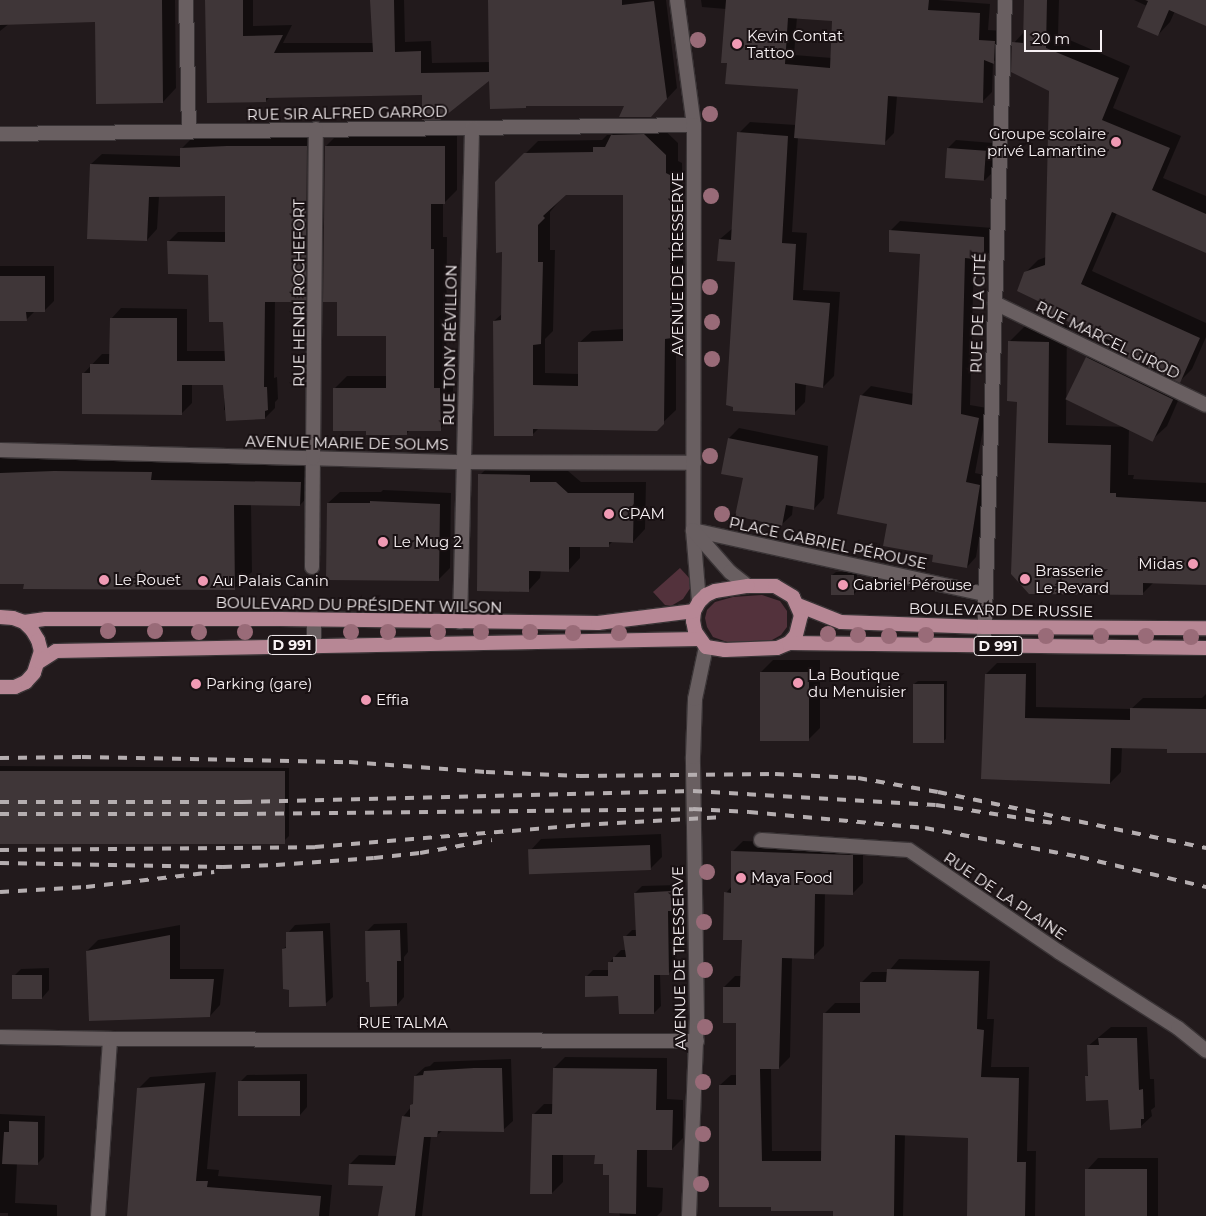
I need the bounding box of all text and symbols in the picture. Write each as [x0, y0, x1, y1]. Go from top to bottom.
scale bar [1026, 20, 1104, 52]
place label: Kevin Contat Tattoo [747, 26, 843, 61]
text: 20 m [1032, 29, 1070, 48]
marker: Kevin Contat Tattoo [731, 38, 743, 50]
street label: RUE SIR ALFRED GARROD [247, 102, 447, 124]
place label: Groupe scolaire privé Lamartine [987, 124, 1106, 159]
marker: Groupe scolaire privé Lamartine [1110, 136, 1122, 148]
street label: AVENUE DE TRESSERVE [669, 172, 687, 356]
street label: RUE HENRI ROCHEFORT [290, 199, 308, 387]
street label: RUE DE LA CITÉ [967, 253, 989, 373]
street label: RUE TONY RÉVILLON [440, 264, 460, 426]
street label: RUE MARCEL GIROD [1033, 297, 1183, 383]
street label: AVENUE MARIE DE SOLMS [245, 432, 449, 454]
place label: CPAM [619, 505, 665, 523]
marker: CPAM [603, 508, 615, 520]
street label: PLACE GABRIEL PÉROUSE [727, 513, 929, 573]
place label: Le Mug 2 [393, 533, 462, 551]
marker: Le Mug 2 [377, 536, 389, 548]
place label: Midas [1138, 555, 1183, 573]
marker: Midas [1187, 558, 1199, 570]
place label: Brasserie Le Revard [1035, 561, 1109, 596]
place label: Le Rouet [114, 571, 181, 589]
place label: Au Palais Canin [213, 572, 329, 590]
marker: Brasserie Le Revard [1019, 573, 1031, 585]
marker: Le Rouet [98, 574, 110, 586]
marker: Au Palais Canin [197, 575, 209, 587]
place label: Gabriel Pérouse [853, 576, 972, 594]
marker: Gabriel Pérouse [837, 579, 849, 591]
street label: BOULEVARD DU PRÉSIDENT WILSON [216, 593, 502, 617]
street label: BOULEVARD DE RUSSIE [909, 599, 1093, 621]
road number: D 991 [267, 634, 317, 656]
road number: D 991 [973, 634, 1023, 658]
place label: La Boutique du Menuisier [808, 665, 906, 700]
place label: Parking (gare) [206, 675, 313, 693]
marker: La Boutique du Menuisier [792, 677, 804, 689]
marker: Parking (gare) [190, 678, 202, 690]
place label: Effia [376, 691, 409, 709]
marker: Effia [360, 694, 372, 706]
street label: RUE DE LA PLAINE [940, 848, 1070, 944]
street label: AVENUE DE TRESSERVE [668, 866, 690, 1050]
place label: Maya Food [751, 869, 833, 887]
marker: Maya Food [735, 872, 747, 884]
street label: RUE TALMA [358, 1014, 448, 1032]

